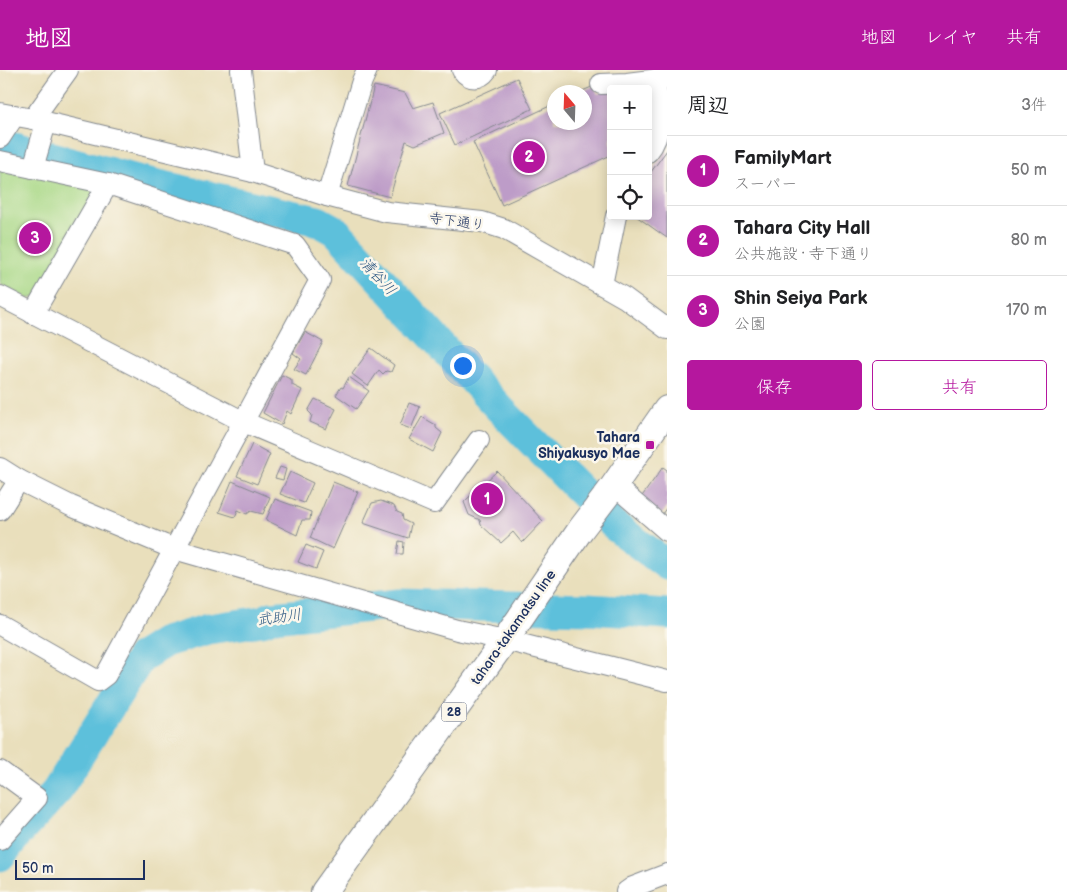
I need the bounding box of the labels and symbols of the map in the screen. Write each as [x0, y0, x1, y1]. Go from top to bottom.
north arrow [547, 85, 592, 130]
pin: 2 [513, 138, 545, 176]
street label: 寺下通り [428, 209, 486, 234]
pin: 3 [19, 219, 51, 257]
water label: 清谷川 [355, 253, 400, 299]
your location [450, 353, 476, 379]
place label: Tahara Shiyakusyo Mae [538, 429, 640, 462]
marker: Tahara Shiyakusyo Mae [644, 439, 656, 451]
pin: 1 [471, 480, 503, 518]
street label: tahara-takamatsu line [467, 567, 559, 688]
water label: 武助川 [255, 605, 303, 630]
road number: 28 [442, 702, 466, 722]
scale bar [15, 857, 145, 880]

